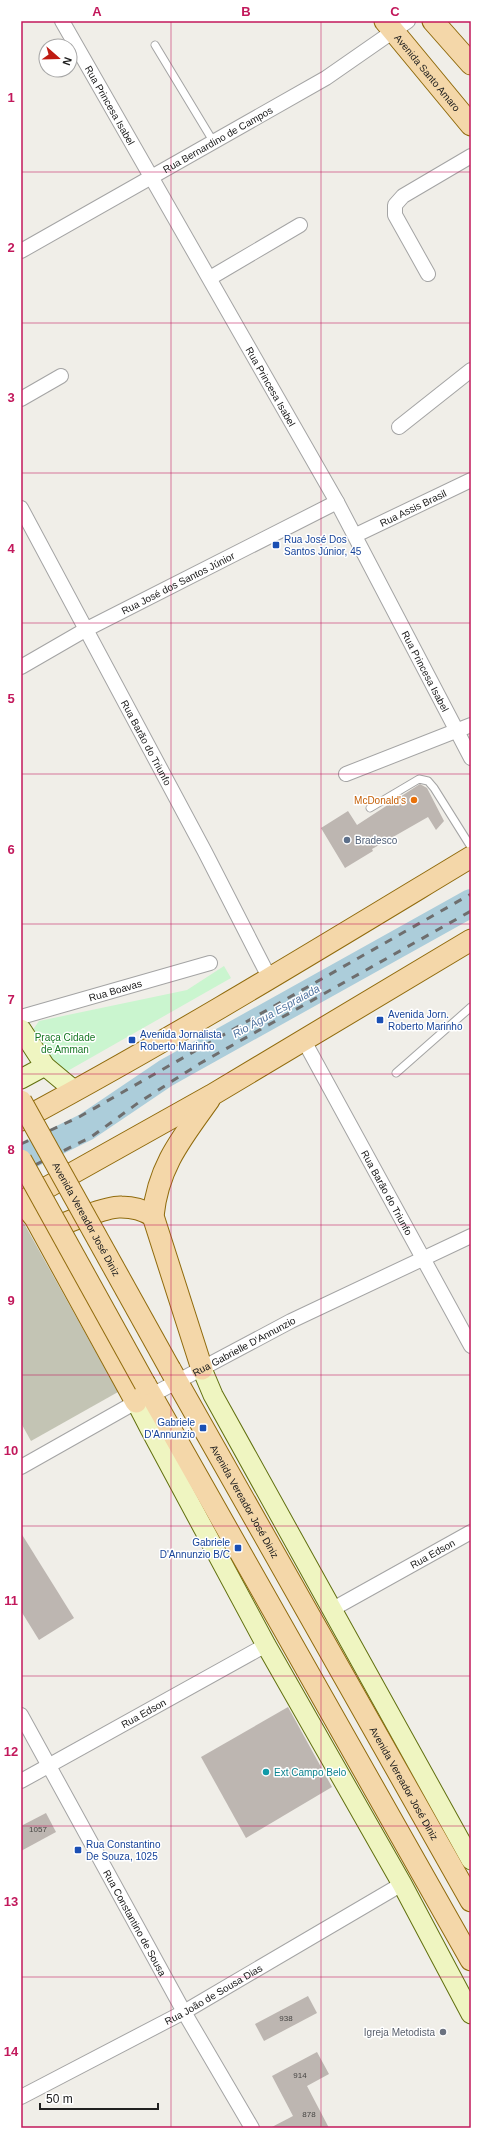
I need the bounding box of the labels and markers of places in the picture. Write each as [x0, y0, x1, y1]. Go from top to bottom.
place label: Rua José Dos Santos Júnior, 45 [284, 534, 362, 557]
marker: Rua José Dos Santos Júnior, 45 [271, 540, 281, 550]
place label: McDonald's [354, 795, 406, 806]
marker: McDonald's [409, 795, 419, 805]
marker: Bradesco [342, 835, 352, 845]
place label: Bradesco [355, 835, 398, 846]
place label: Avenida Jorn. Roberto Marinho [388, 1009, 463, 1032]
marker: Avenida Jorn. Roberto Marinho [375, 1015, 385, 1025]
place label: Avenida Jornalista Roberto Marinho [140, 1029, 222, 1052]
marker: Avenida Jornalista Roberto Marinho [127, 1035, 137, 1045]
place label: Gabriele D'Annunzio [144, 1417, 195, 1440]
marker: Gabriele D'Annunzio [198, 1423, 208, 1433]
place label: Gabriele D'Annunzio B/C [160, 1537, 230, 1560]
marker: Gabriele D'Annunzio B/C [233, 1543, 243, 1553]
marker: Ext Campo Belo [261, 1767, 271, 1777]
place label: Ext Campo Belo [274, 1767, 347, 1778]
place label: Rua Constantino De Souza, 1025 [86, 1839, 161, 1862]
marker: Rua Constantino De Souza, 1025 [73, 1845, 83, 1855]
place label: Igreja Metodista [364, 2027, 435, 2038]
marker: Igreja Metodista [438, 2027, 448, 2037]

